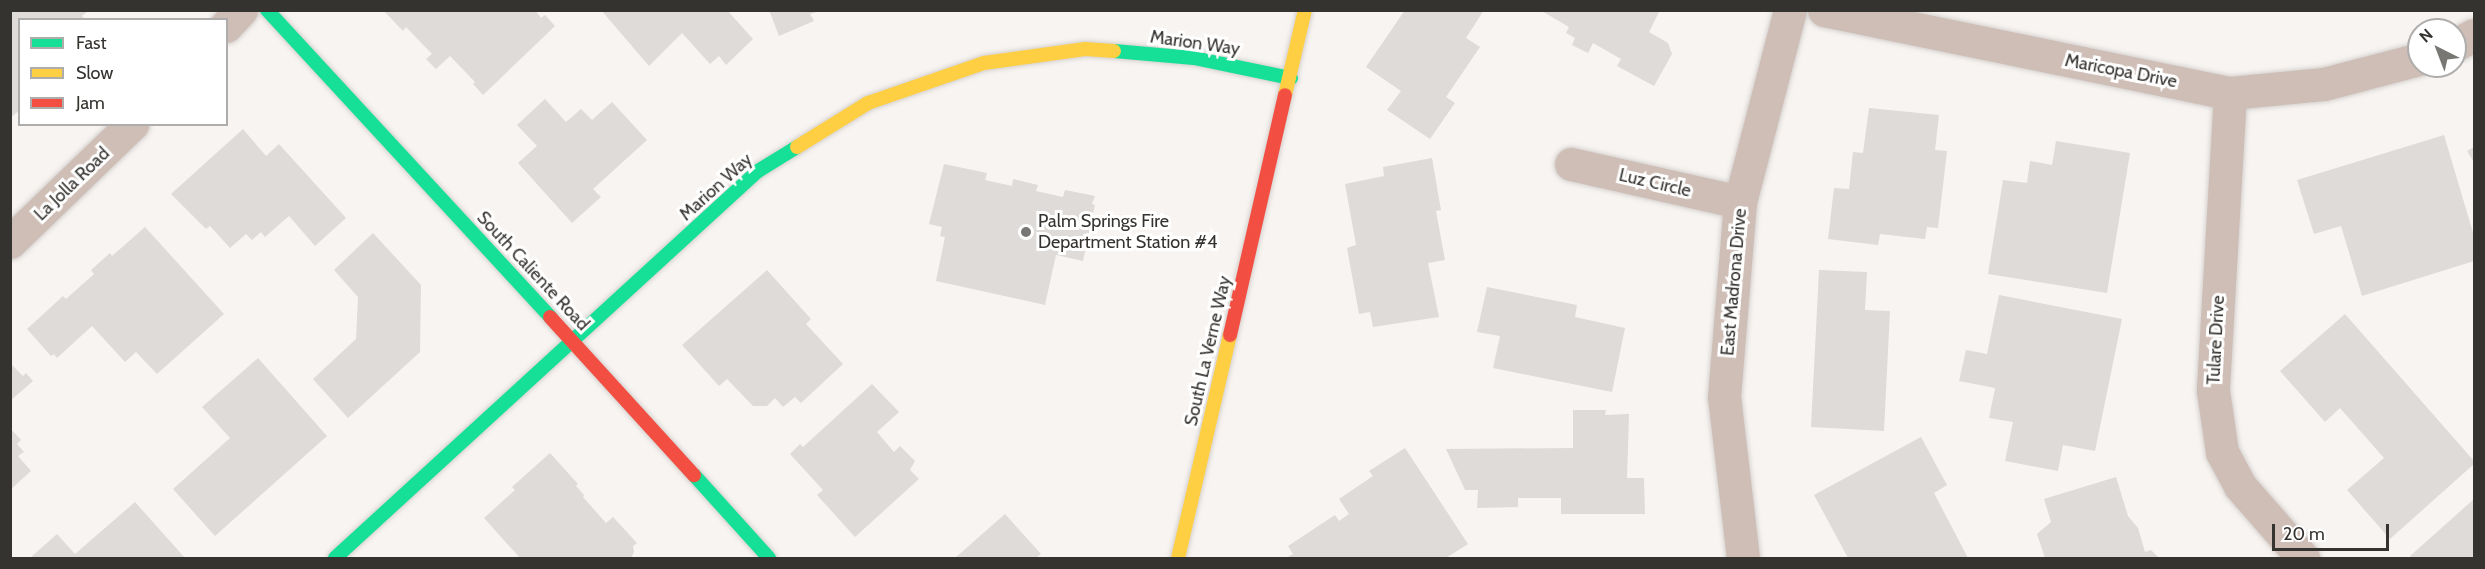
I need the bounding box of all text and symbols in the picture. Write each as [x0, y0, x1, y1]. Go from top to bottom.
legend [18, 18, 228, 126]
north arrow [2407, 18, 2467, 78]
text: N [2415, 25, 2437, 47]
street label: Marion Way [1149, 26, 1241, 60]
text: Fast [76, 32, 107, 54]
street label: Maricopa Drive [2063, 50, 2179, 92]
text: Slow [76, 62, 113, 84]
text: Jam [76, 92, 105, 114]
street label: La Jolla Road [30, 143, 114, 225]
street label: Marion Way [675, 149, 757, 225]
street label: Luz Circle [1617, 164, 1693, 202]
street label: South Caliente Road [472, 207, 594, 335]
street label: East Madrona Drive [1717, 207, 1751, 357]
place label: Palm Springs Fire Department Station #4 [1038, 211, 1217, 254]
marker: Palm Springs Fire Department Station #4 [1019, 225, 1033, 239]
street label: South La Verne Way [1180, 274, 1236, 428]
street label: Tulare Drive [2203, 295, 2229, 385]
scale bar [2275, 512, 2392, 550]
text: 20 m [2283, 523, 2325, 545]

